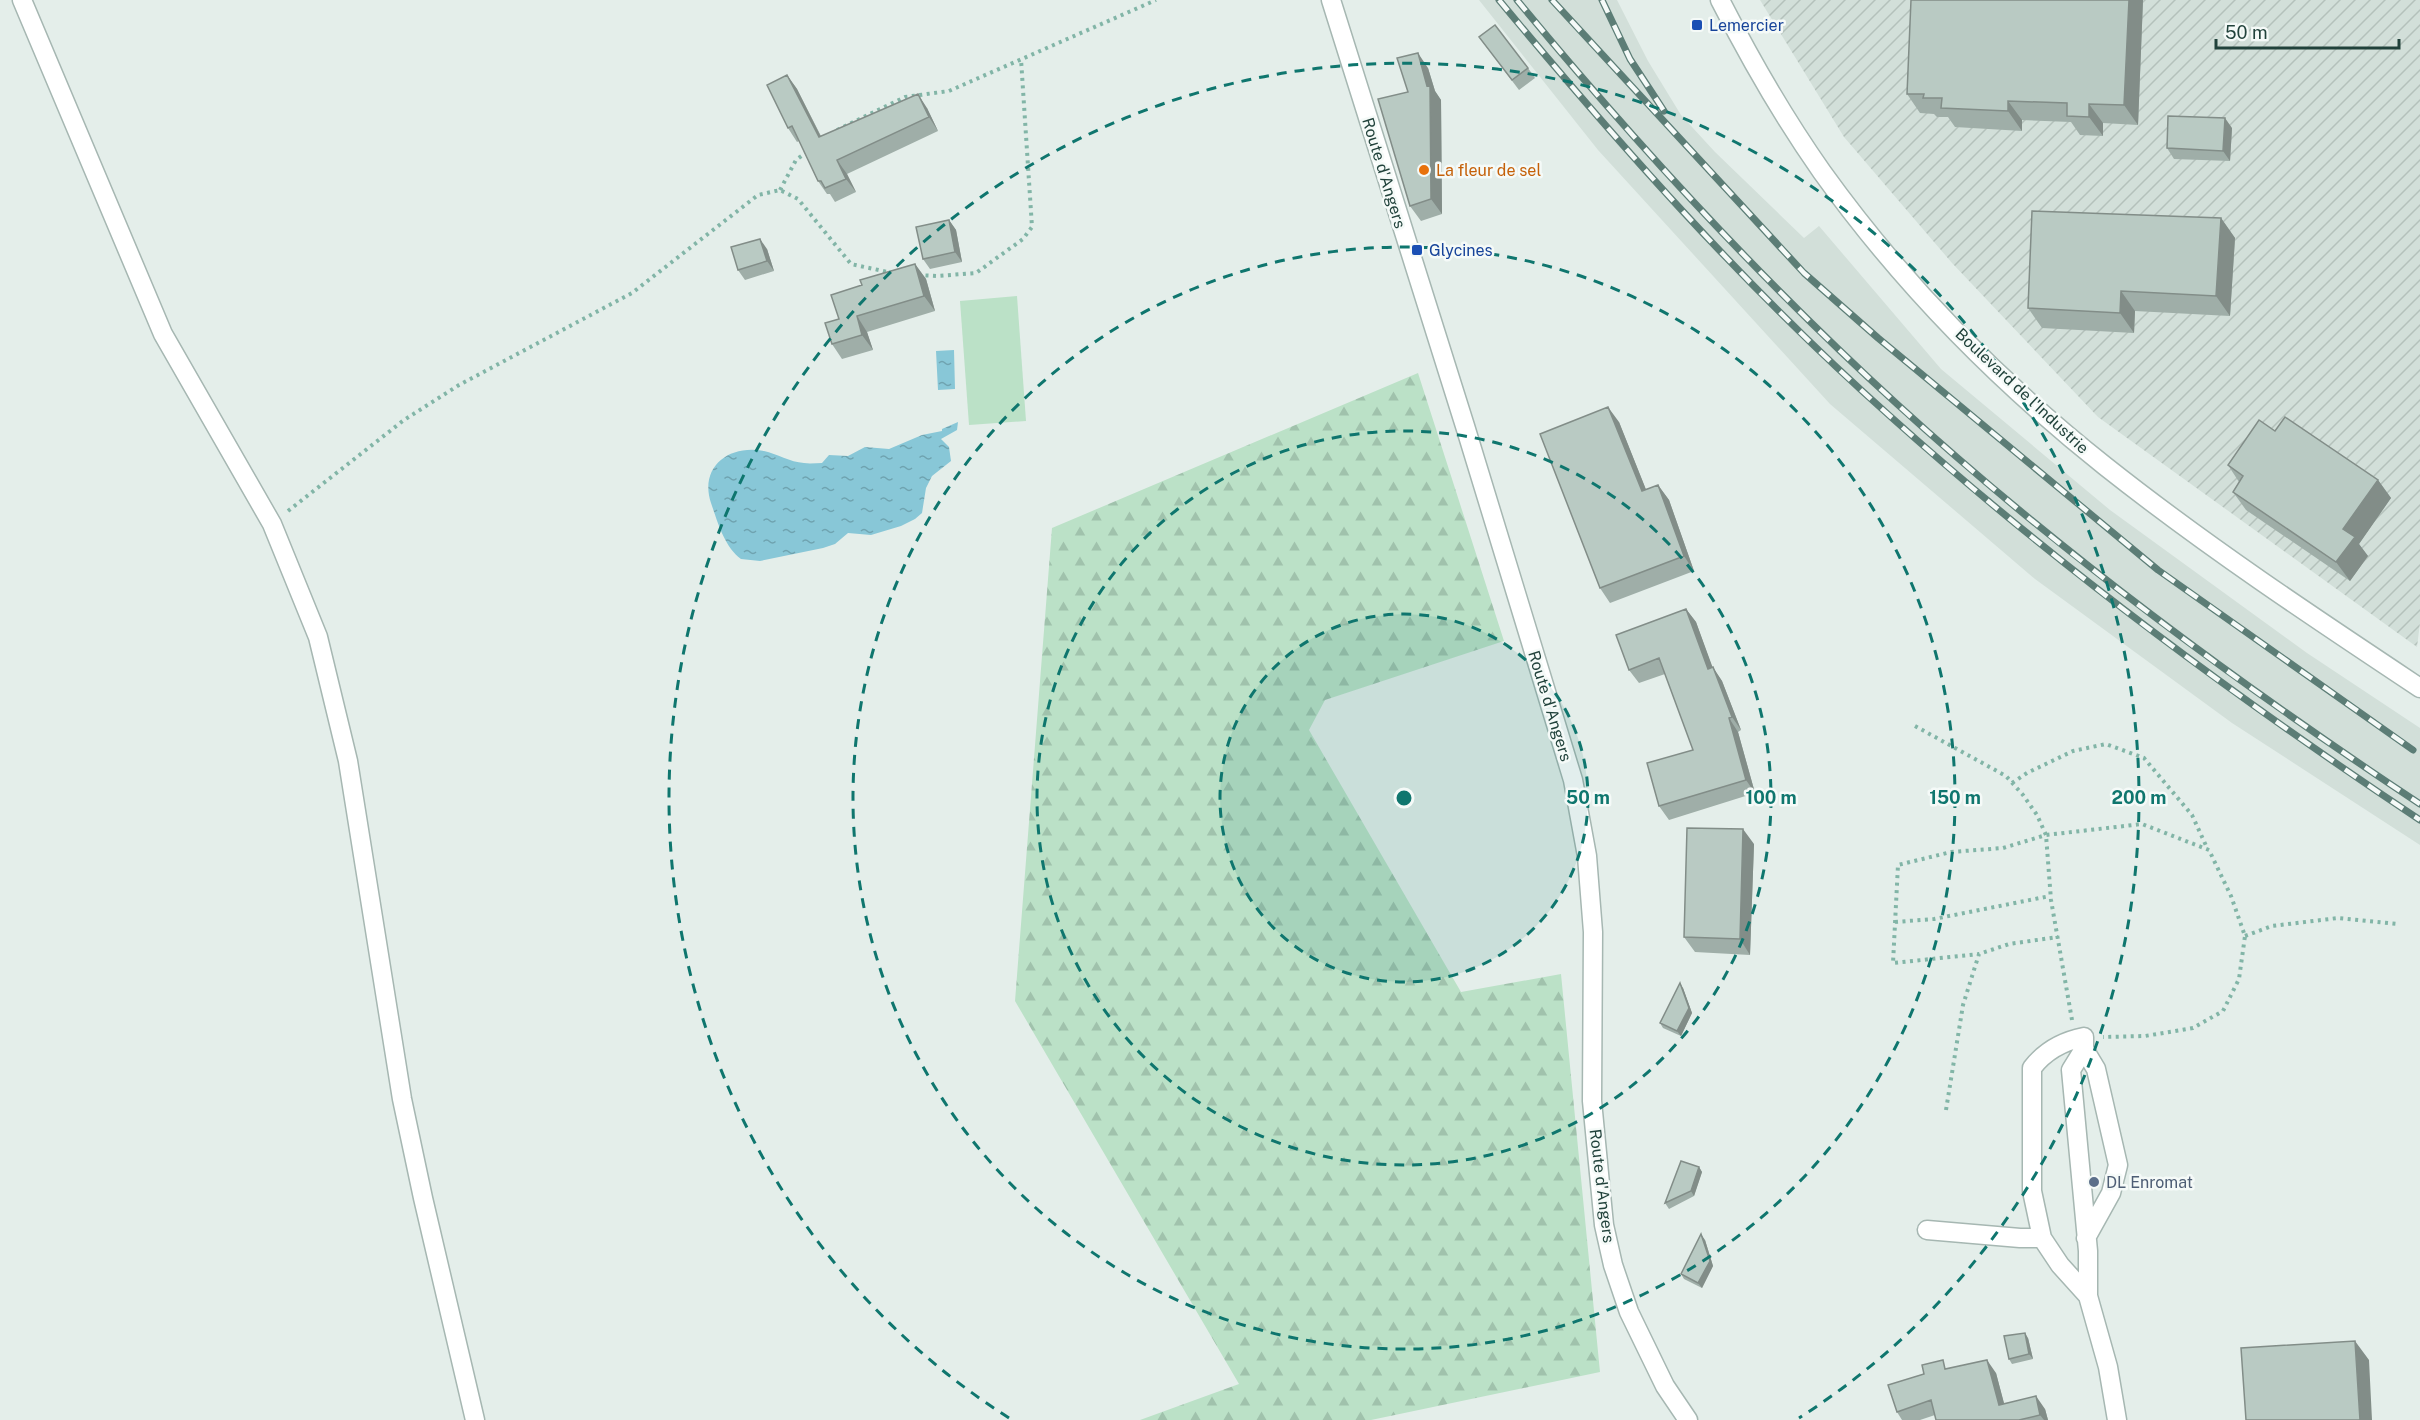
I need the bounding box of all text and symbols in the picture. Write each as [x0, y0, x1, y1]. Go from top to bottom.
scale bar [2216, 12, 2399, 50]
place label: Lemercier [1709, 16, 1784, 35]
marker: Lemercier [1690, 18, 1704, 32]
text: 50 m [2225, 22, 2268, 43]
street label: Route d'Angers [1358, 115, 1410, 231]
place label: La fleur de sel [1436, 161, 1541, 180]
marker: La fleur de sel [1417, 163, 1431, 177]
place label: Glycines [1429, 241, 1493, 260]
marker: Glycines [1410, 243, 1424, 257]
street label: Boulevard de l'Industrie [1951, 324, 2093, 458]
street label: Route d'Angers [1524, 648, 1576, 764]
text: 50 m [1566, 787, 1610, 808]
text: 100 m [1745, 787, 1797, 808]
text: 150 m [1929, 787, 1981, 808]
text: 200 m [2112, 787, 2166, 808]
centre of rings [1394, 788, 1414, 808]
street label: Route d'Angers [1586, 1128, 1618, 1244]
place label: DL Enromat [2106, 1173, 2193, 1192]
marker: DL Enromat [2087, 1175, 2101, 1189]

